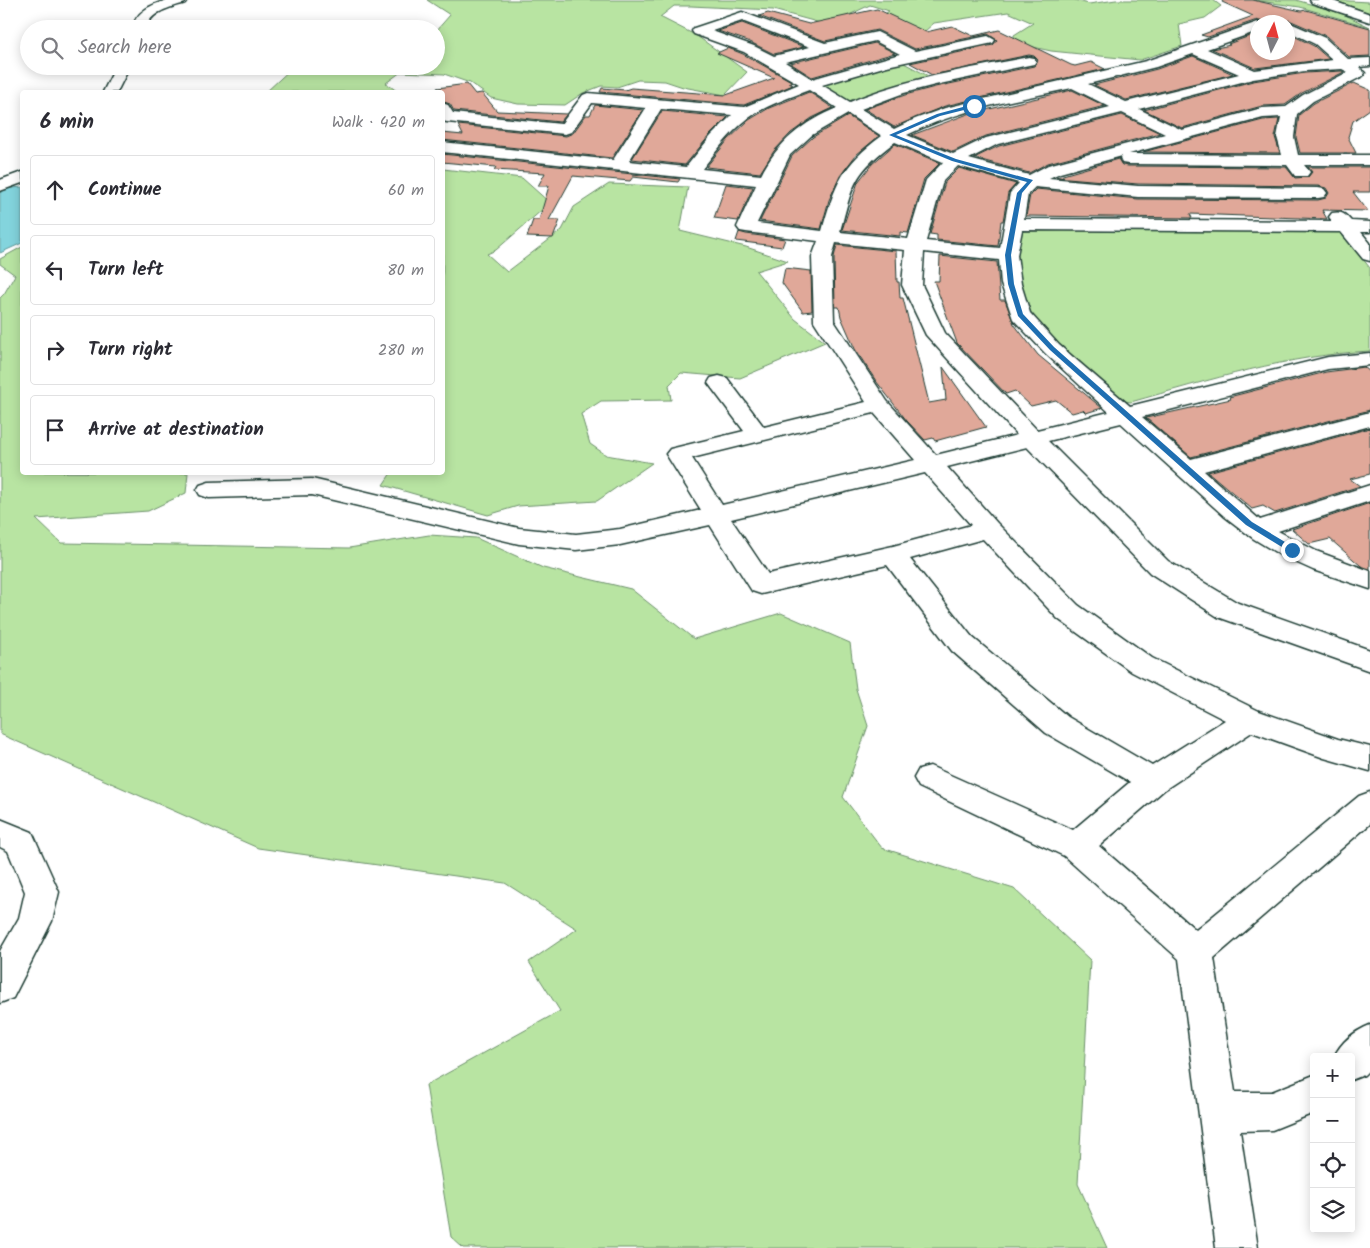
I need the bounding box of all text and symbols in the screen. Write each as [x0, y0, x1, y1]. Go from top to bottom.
north arrow [1250, 15, 1295, 60]
search box [20, 20, 445, 75]
text: Search here [78, 33, 172, 63]
icon: search [38, 34, 66, 62]
route start [963, 95, 986, 118]
text: 6 min [40, 106, 94, 139]
text: Walk · 420 m [332, 110, 425, 135]
text: Continue [88, 175, 161, 205]
icon: ahead [41, 176, 69, 204]
text: 60 m [388, 178, 424, 203]
text: Turn left [88, 255, 163, 285]
icon: left [41, 256, 69, 284]
text: 80 m [387, 258, 424, 283]
text: Turn right [88, 335, 173, 365]
icon: right [41, 336, 69, 364]
text: 280 m [378, 338, 424, 363]
text: Arrive at destination [88, 415, 264, 445]
icon: arrive [41, 416, 69, 444]
route end [1281, 539, 1304, 562]
map controls [1310, 1053, 1355, 1233]
button: + [1310, 1053, 1355, 1098]
button: − [1310, 1098, 1355, 1143]
button: locate [1310, 1143, 1355, 1188]
button: layers [1310, 1188, 1355, 1233]

